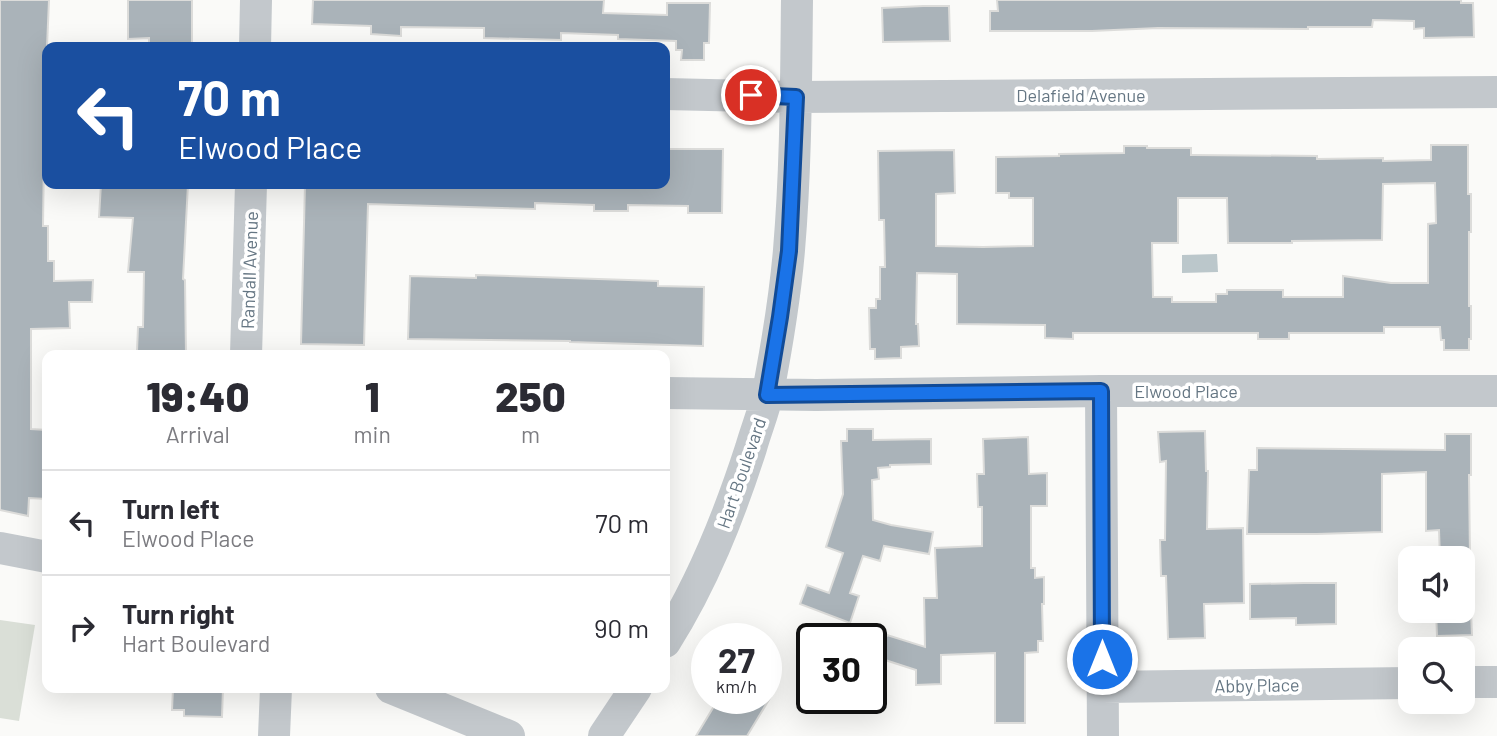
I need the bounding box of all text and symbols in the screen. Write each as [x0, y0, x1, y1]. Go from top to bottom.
pin [721, 65, 781, 125]
text: 70 m [178, 67, 281, 126]
icon: left [63, 70, 154, 161]
icon: arrive [732, 76, 770, 114]
street label: Delafield Avenue [1016, 84, 1146, 106]
text: Elwood Place [178, 127, 362, 165]
street label: Randall Avenue [236, 211, 262, 329]
text: 19:40 [146, 370, 249, 420]
text: 1 [365, 370, 380, 420]
text: 250 [495, 370, 566, 420]
street label: Elwood Place [1134, 380, 1238, 402]
street label: Hart Boulevard [712, 415, 770, 531]
text: Arrival [166, 420, 230, 448]
text: min [354, 420, 391, 448]
text: m [521, 420, 540, 448]
text: Turn left [122, 493, 220, 524]
icon: left [63, 504, 101, 542]
text: 70 m [595, 507, 649, 538]
text: Elwood Place [122, 524, 254, 552]
map controls [1398, 546, 1475, 714]
button: sound [1398, 546, 1475, 623]
text: Turn right [122, 598, 235, 629]
icon: right [63, 609, 101, 647]
text: 90 m [594, 612, 649, 643]
position arrow [1065, 622, 1139, 696]
speed limit sign: 30 [796, 623, 887, 714]
text: Hart Boulevard [122, 629, 270, 657]
button: search [1398, 637, 1475, 714]
text: 27 [718, 638, 755, 680]
street label: Abby Place [1214, 673, 1300, 697]
text: km/h [716, 675, 757, 697]

